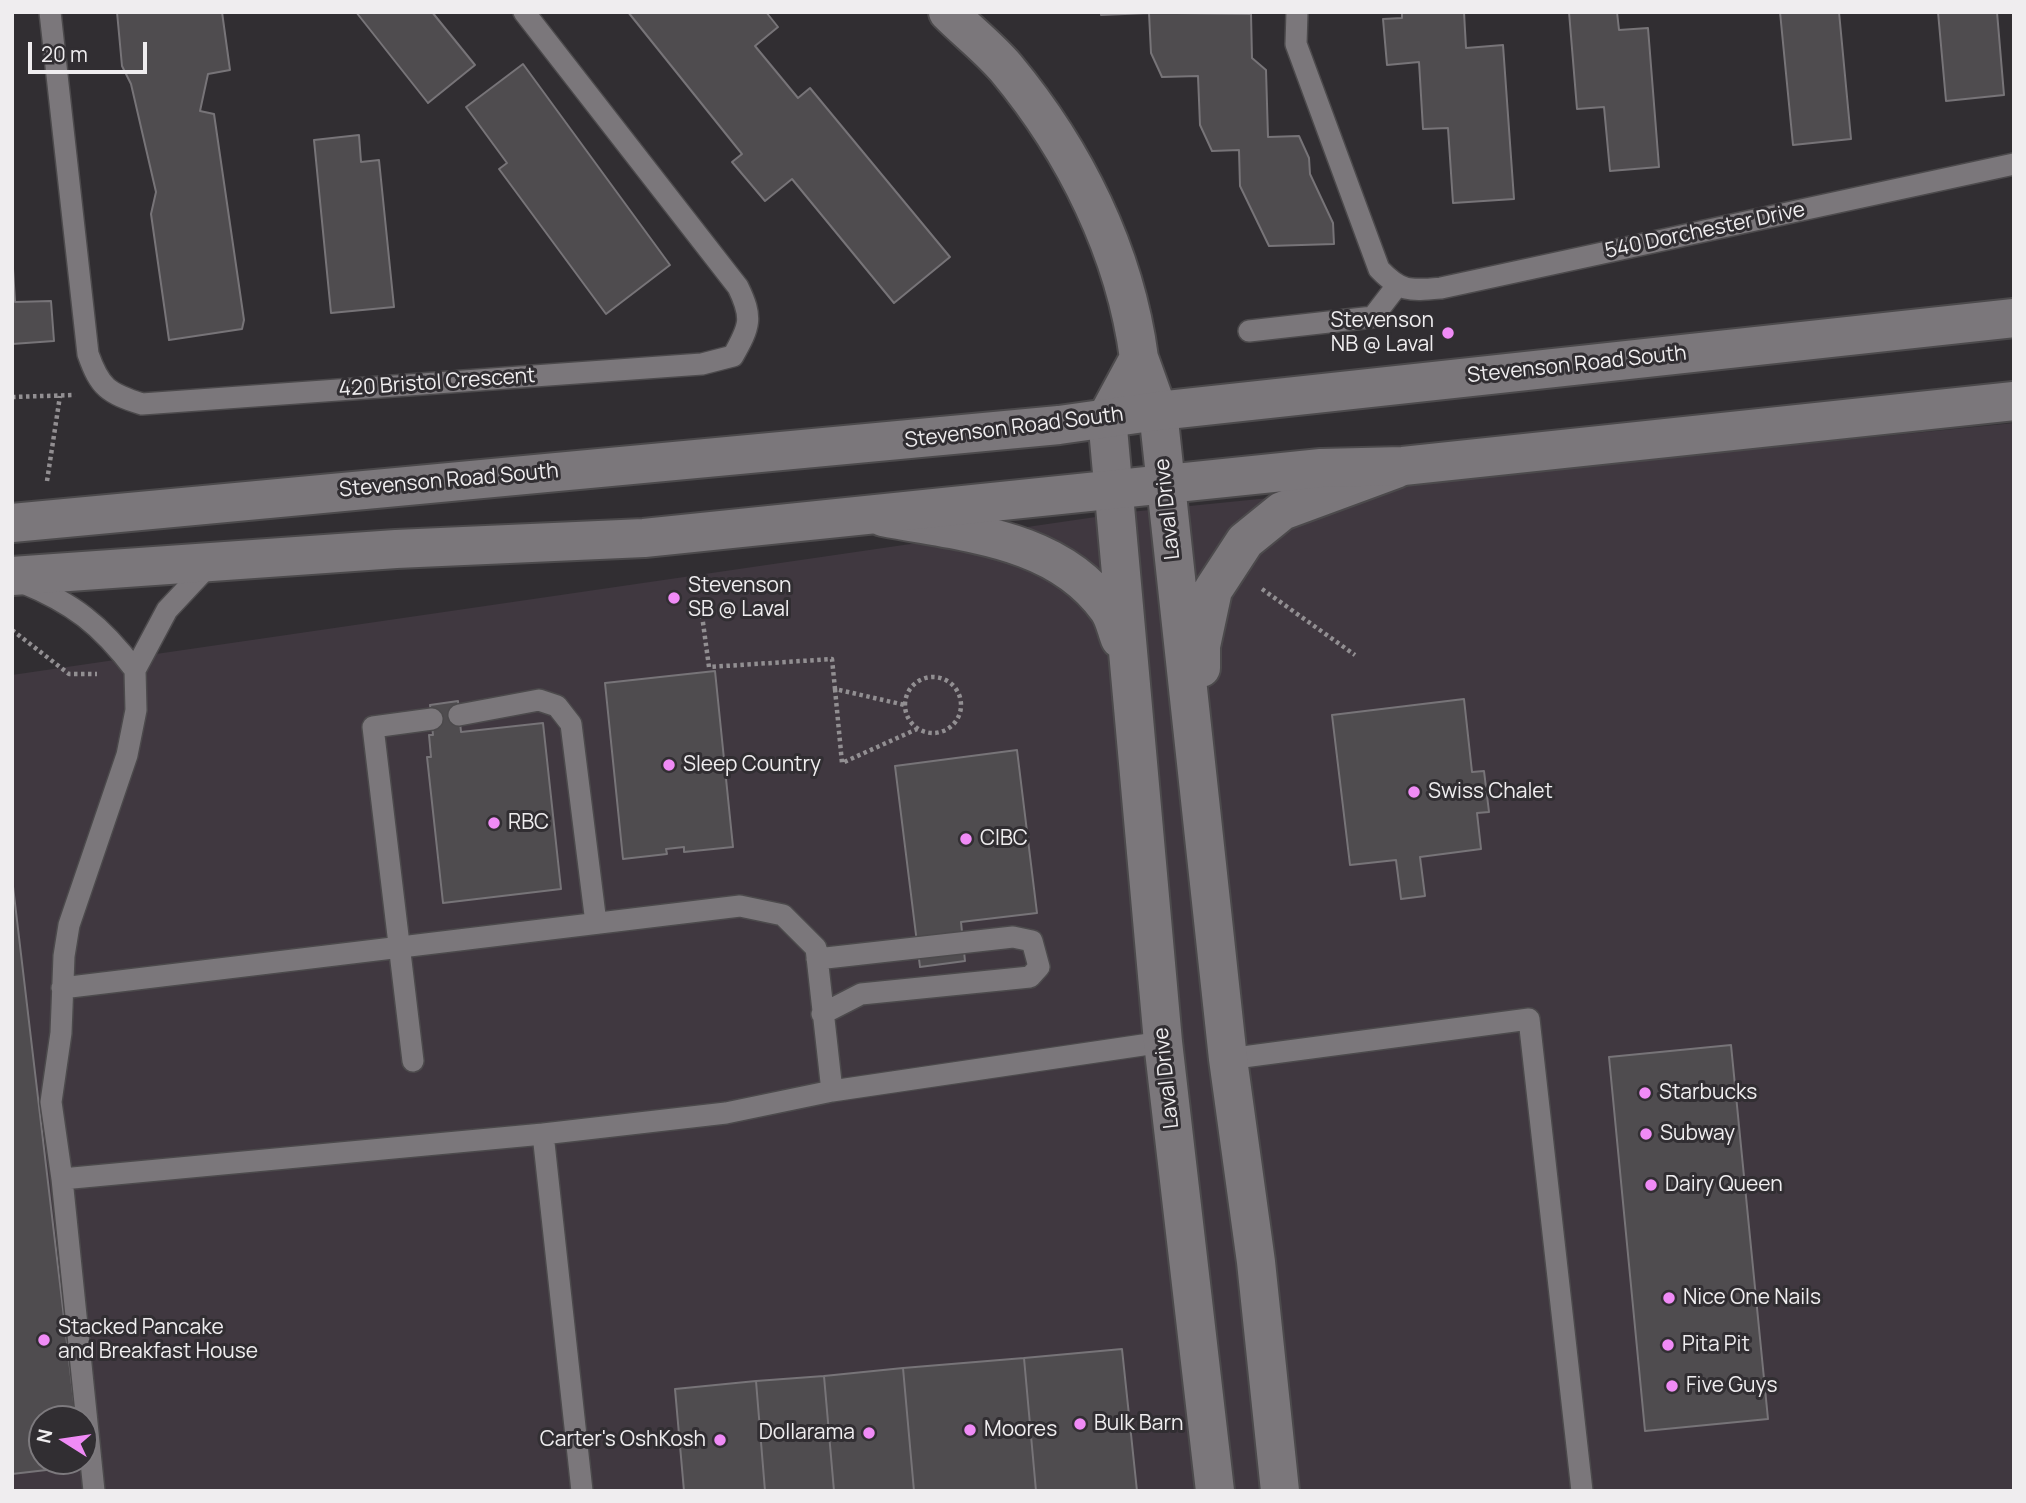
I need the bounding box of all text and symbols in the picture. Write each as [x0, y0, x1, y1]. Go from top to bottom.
scale bar [32, 28, 150, 72]
text: 20 m [41, 40, 88, 68]
street label: 540 Dorchester Drive [1603, 197, 1807, 265]
place label: Stevenson NB @ Laval [1331, 308, 1434, 358]
marker: Stevenson NB @ Laval [1440, 325, 1456, 341]
street label: Stevenson Road South [1466, 341, 1688, 389]
street label: 420 Bristol Crescent [338, 364, 536, 402]
street label: Stevenson Road South [903, 402, 1125, 454]
street label: Laval Drive [1150, 457, 1186, 561]
street label: Stevenson Road South [338, 459, 560, 503]
place label: Stevenson SB @ Laval [688, 573, 791, 623]
marker: Stevenson SB @ Laval [666, 590, 682, 606]
place label: Sleep Country [683, 752, 821, 778]
marker: Sleep Country [661, 757, 677, 773]
place label: Swiss Chalet [1428, 779, 1553, 805]
marker: Swiss Chalet [1406, 784, 1422, 800]
place label: RBC [508, 810, 549, 836]
marker: RBC [486, 815, 502, 831]
place label: CIBC [980, 826, 1028, 852]
marker: CIBC [958, 831, 974, 847]
street label: Laval Drive [1149, 1026, 1185, 1130]
place label: Starbucks [1659, 1080, 1757, 1106]
marker: Starbucks [1637, 1085, 1653, 1101]
place label: Subway [1660, 1121, 1735, 1147]
marker: Subway [1638, 1126, 1654, 1142]
place label: Dairy Queen [1665, 1172, 1783, 1198]
marker: Dairy Queen [1643, 1177, 1659, 1193]
place label: Nice One Nails [1683, 1285, 1821, 1311]
marker: Nice One Nails [1661, 1290, 1677, 1306]
place label: Stacked Pancake and Breakfast House [58, 1315, 258, 1365]
marker: Stacked Pancake and Breakfast House [36, 1332, 52, 1348]
place label: Pita Pit [1682, 1332, 1750, 1358]
marker: Pita Pit [1660, 1337, 1676, 1353]
place label: Five Guys [1686, 1373, 1778, 1399]
marker: Five Guys [1664, 1378, 1680, 1394]
north arrow [28, 1405, 98, 1475]
place label: Bulk Barn [1094, 1411, 1183, 1437]
marker: Bulk Barn [1072, 1416, 1088, 1432]
place label: Moores [984, 1417, 1057, 1443]
place label: Dollarama [759, 1420, 855, 1446]
marker: Moores [962, 1422, 978, 1438]
marker: Dollarama [861, 1425, 877, 1441]
text: N [30, 1427, 59, 1445]
place label: Carter's OshKosh [540, 1427, 706, 1453]
marker: Carter's OshKosh [712, 1432, 728, 1448]

